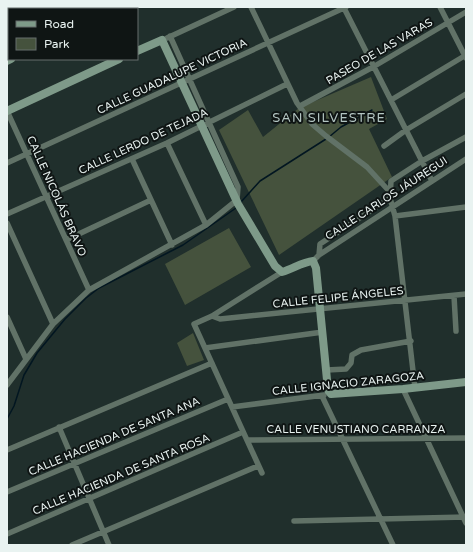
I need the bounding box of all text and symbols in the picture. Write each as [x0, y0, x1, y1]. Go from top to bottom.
legend [8, 8, 138, 60]
street label: PASEO DE LAS VARAS [324, 15, 435, 87]
text: Road [44, 17, 74, 31]
street label: CALLE GUADALUPE VICTORIA [95, 36, 249, 117]
text: Park [44, 37, 70, 51]
street label: CALLE LERDO DE TEJADA [77, 106, 210, 177]
district label: SAN SILVESTRE [272, 110, 386, 126]
street label: CALLE NICOLÁS BRAVO [24, 134, 90, 258]
street label: CALLE CARLOS JÁUREGUI [322, 153, 450, 243]
street label: CALLE FELIPE ÁNGELES [272, 283, 404, 311]
street label: CALLE IGNACIO ZARAGOZA [271, 369, 425, 398]
street label: CALLE HACIENDA DE SANTA ANA [27, 394, 202, 479]
street label: CALLE VENUSTIANO CARRANZA [266, 423, 446, 436]
street label: CALLE HACIENDA DE SANTA ROSA [31, 431, 212, 518]

